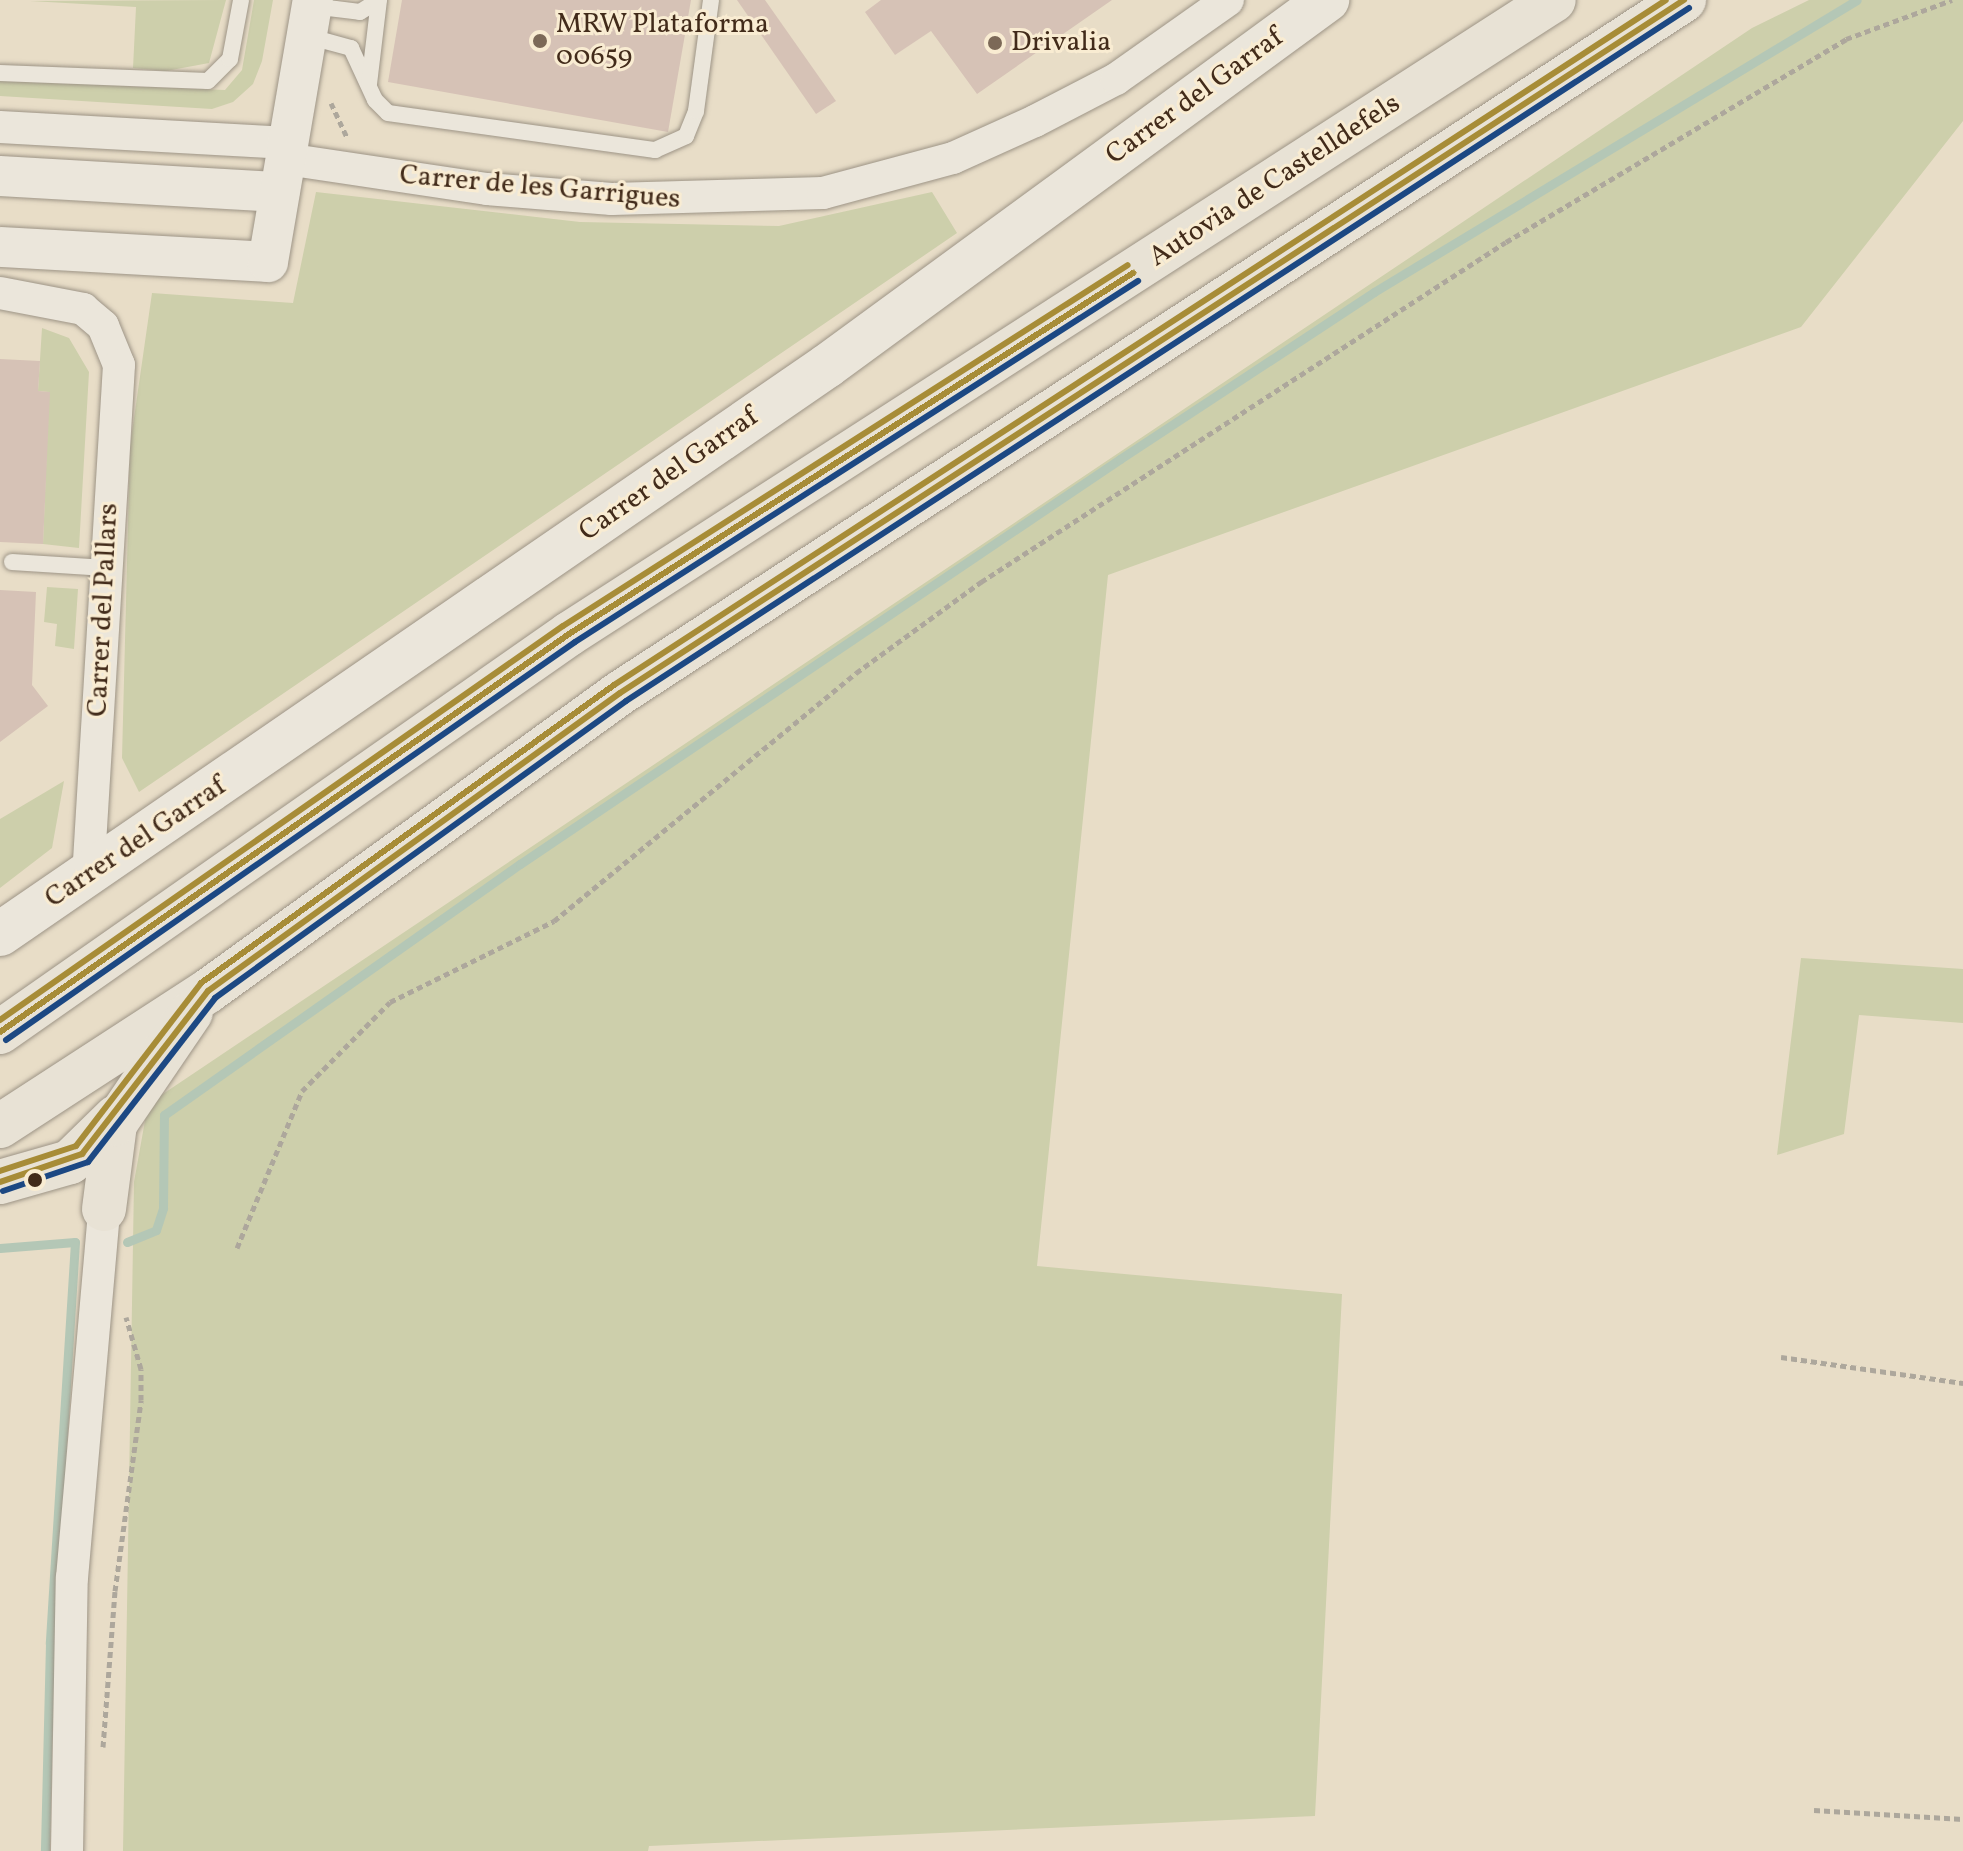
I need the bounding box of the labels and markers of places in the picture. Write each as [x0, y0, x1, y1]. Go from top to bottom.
place label: MRW Plataforma 00659 [556, 8, 770, 74]
place label: Drivalia [1011, 26, 1111, 60]
marker: MRW Plataforma 00659 [531, 32, 549, 50]
marker: Drivalia [986, 34, 1004, 52]
unlabelled marker [27, 1172, 43, 1188]

